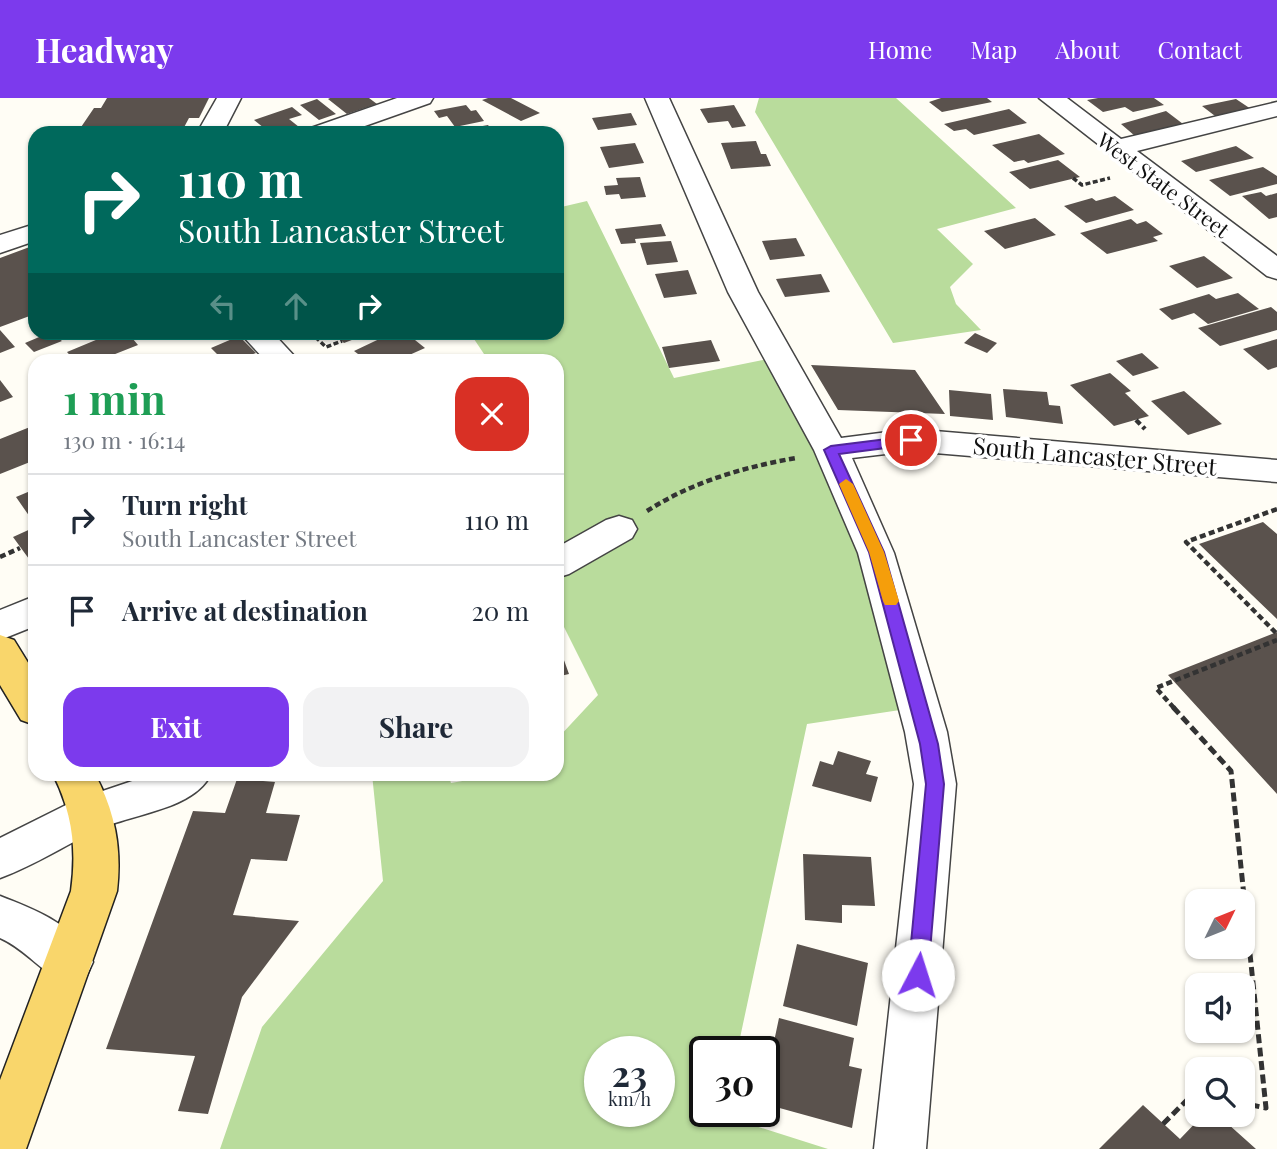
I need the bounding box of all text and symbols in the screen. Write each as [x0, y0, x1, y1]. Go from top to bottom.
text: Headway [35, 27, 174, 71]
text: Home [868, 33, 932, 65]
text: Map [970, 33, 1017, 65]
text: About [1055, 33, 1119, 65]
text: Contact [1157, 33, 1242, 65]
street label: West State Street [1091, 124, 1236, 243]
text: 110 m [178, 145, 303, 210]
icon: right [63, 154, 154, 245]
text: South Lancaster Street [178, 208, 504, 251]
icon: left [204, 287, 242, 325]
icon: ahead [277, 287, 315, 325]
icon: right [350, 287, 388, 325]
text: 1 min [63, 370, 166, 426]
button: close [455, 377, 529, 451]
pin [881, 410, 941, 470]
icon: arrive [892, 421, 930, 459]
text: 130 m · 16:14 [63, 424, 185, 455]
street label: South Lancaster Street [972, 428, 1219, 482]
text: Turn right [122, 487, 248, 522]
icon: right [63, 501, 101, 539]
text: 110 m [465, 502, 529, 537]
text: South Lancaster Street [122, 522, 356, 553]
icon: arrive [63, 592, 101, 630]
text: Arrive at destination [122, 593, 368, 628]
text: 20 m [471, 593, 529, 628]
button: Exit [63, 687, 289, 767]
button: Share [303, 687, 529, 767]
north arrow [1185, 889, 1255, 959]
map controls [1185, 889, 1255, 1127]
position arrow [881, 938, 955, 1012]
button: sound [1185, 973, 1255, 1043]
speed limit sign: 30 [689, 1036, 780, 1127]
text: 23 [612, 1049, 647, 1096]
button: search [1185, 1057, 1255, 1127]
text: km/h [608, 1087, 651, 1111]

